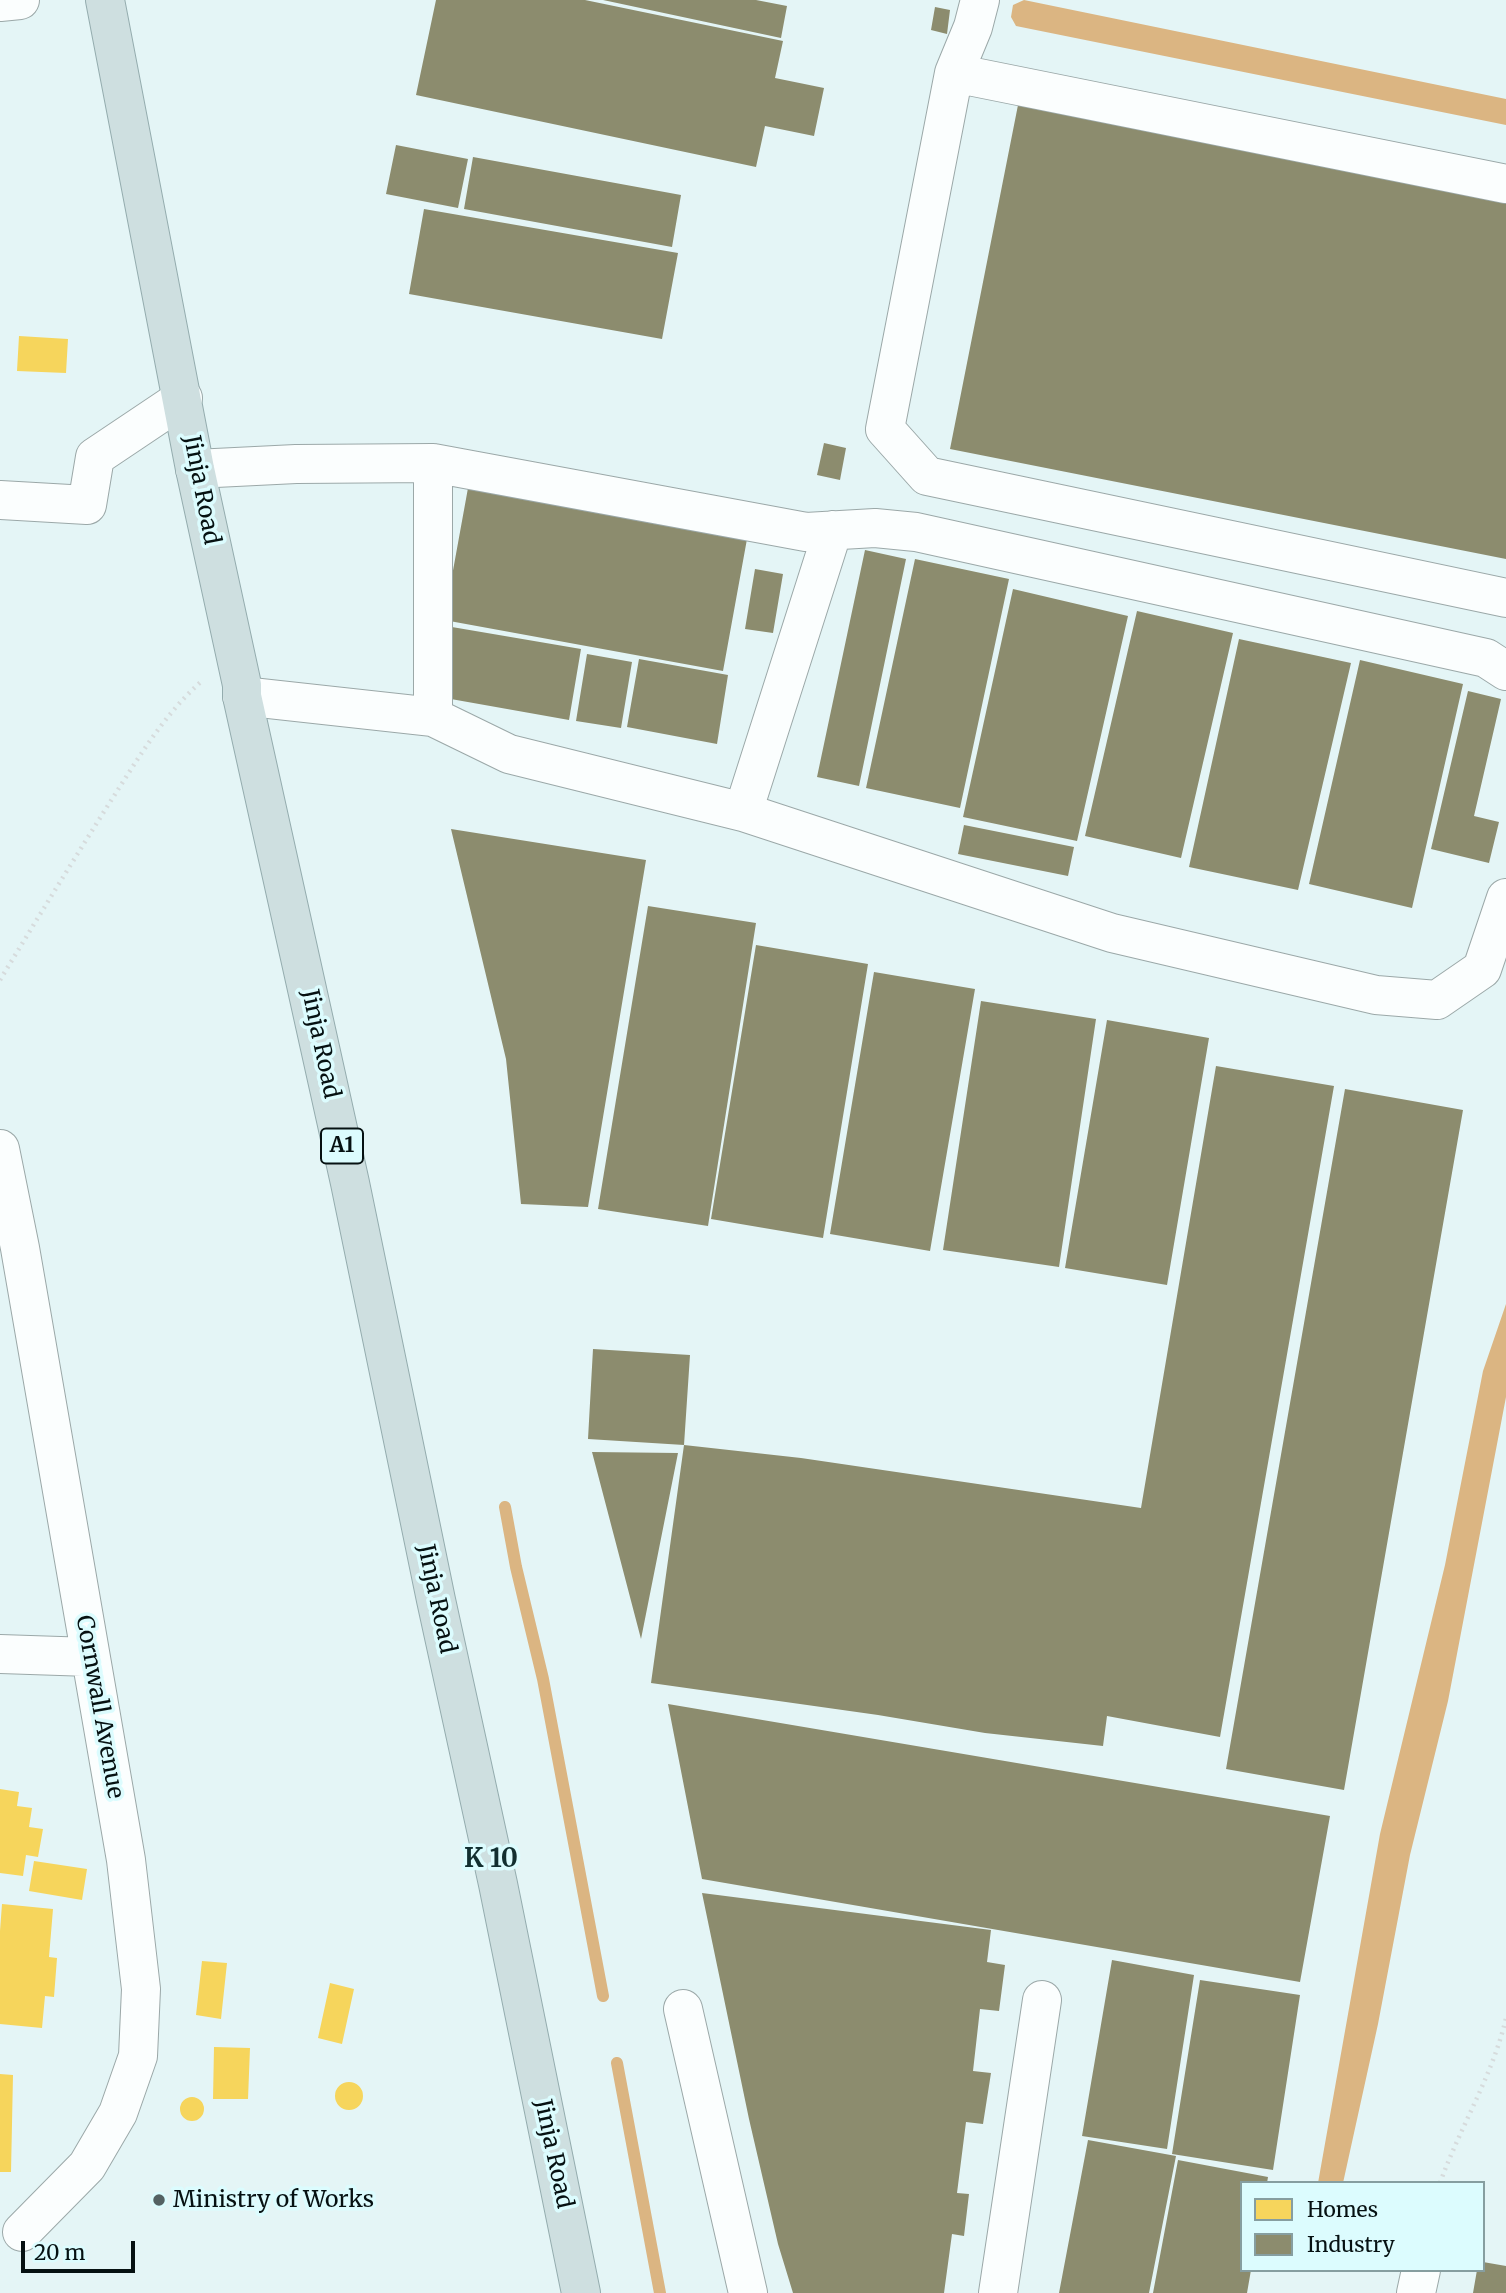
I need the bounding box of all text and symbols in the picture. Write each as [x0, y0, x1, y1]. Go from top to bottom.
street label: Jinja Road [177, 433, 225, 547]
street label: Jinja Road [295, 987, 345, 1101]
road number: A1 [321, 1128, 363, 1164]
street label: Jinja Road [411, 1542, 461, 1656]
street label: Cornwall Avenue [69, 1613, 129, 1801]
district label: K 10 [464, 1844, 518, 1876]
street label: Jinja Road [528, 2097, 578, 2211]
legend [1240, 2181, 1485, 2272]
place label: Ministry of Works [173, 2186, 374, 2214]
marker: Ministry of Works [151, 2192, 167, 2208]
text: Homes [1307, 2196, 1378, 2223]
scale bar [24, 2226, 138, 2270]
text: Industry [1307, 2231, 1395, 2258]
text: 20 m [34, 2239, 85, 2266]

